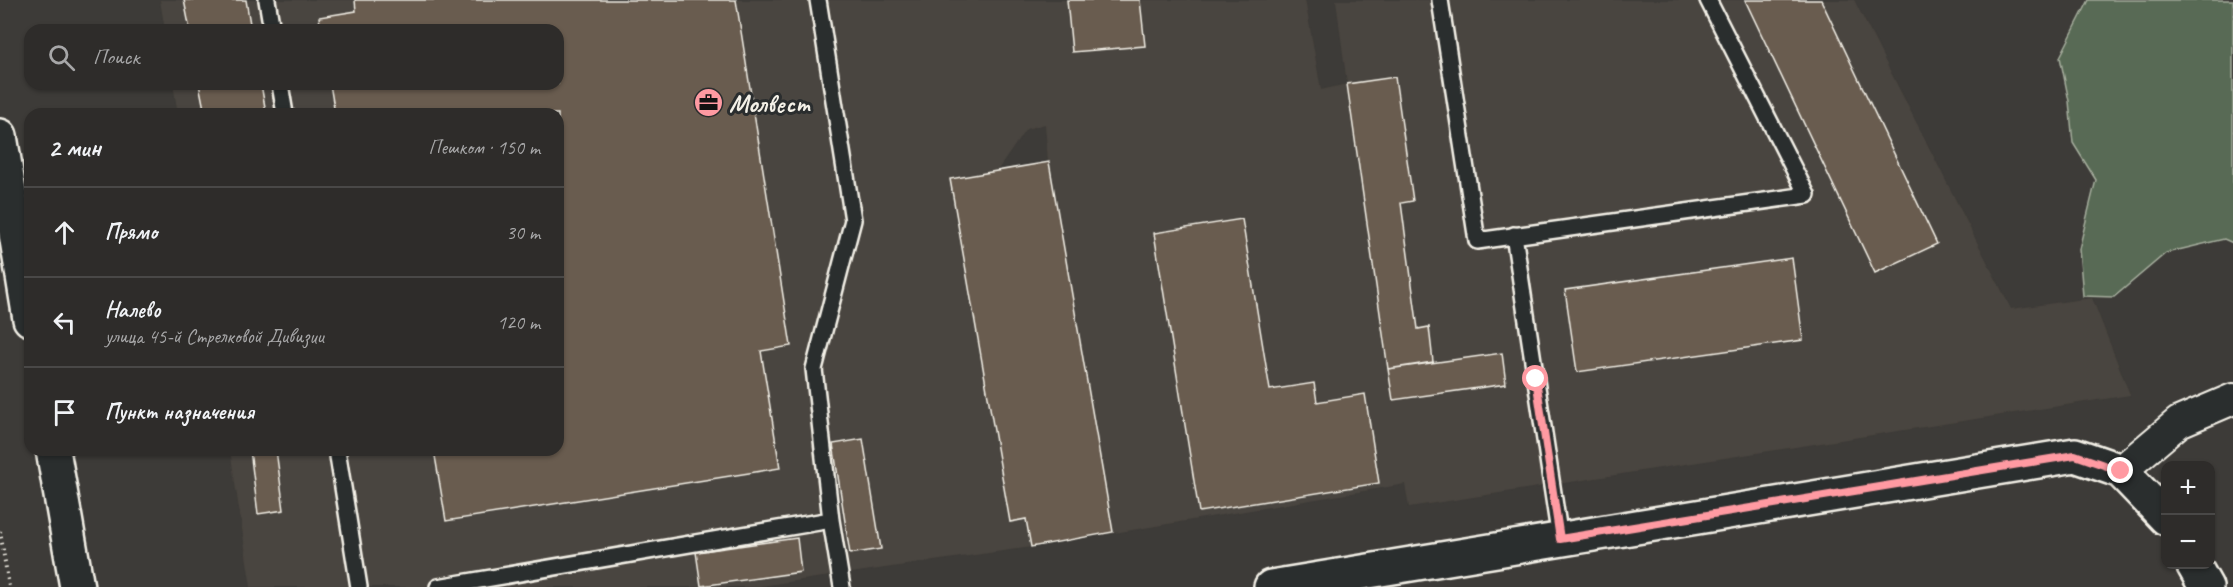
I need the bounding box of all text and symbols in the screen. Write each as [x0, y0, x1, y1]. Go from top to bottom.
search box [24, 24, 564, 90]
icon: search [45, 41, 78, 74]
text: Поиск [93, 43, 139, 71]
office icon: Молвест [692, 87, 724, 119]
place label: Молвест [729, 87, 811, 120]
text: 2 мин [48, 131, 101, 164]
text: Пешком · 150 m [428, 135, 540, 160]
icon: ahead [48, 216, 81, 249]
text: Прямо [105, 218, 157, 246]
text: 30 m [506, 220, 540, 245]
text: Налево [105, 296, 161, 324]
icon: left [48, 306, 81, 339]
text: 120 m [497, 310, 540, 335]
text: улица 45-й Стрелковой Дивизии [105, 324, 324, 349]
route start [1522, 365, 1548, 391]
icon: arrive [48, 396, 81, 429]
text: Пункт назначения [105, 398, 254, 426]
route end [2107, 457, 2133, 483]
map controls [2161, 461, 2215, 569]
button: + [2161, 461, 2215, 515]
button: − [2161, 515, 2215, 569]

